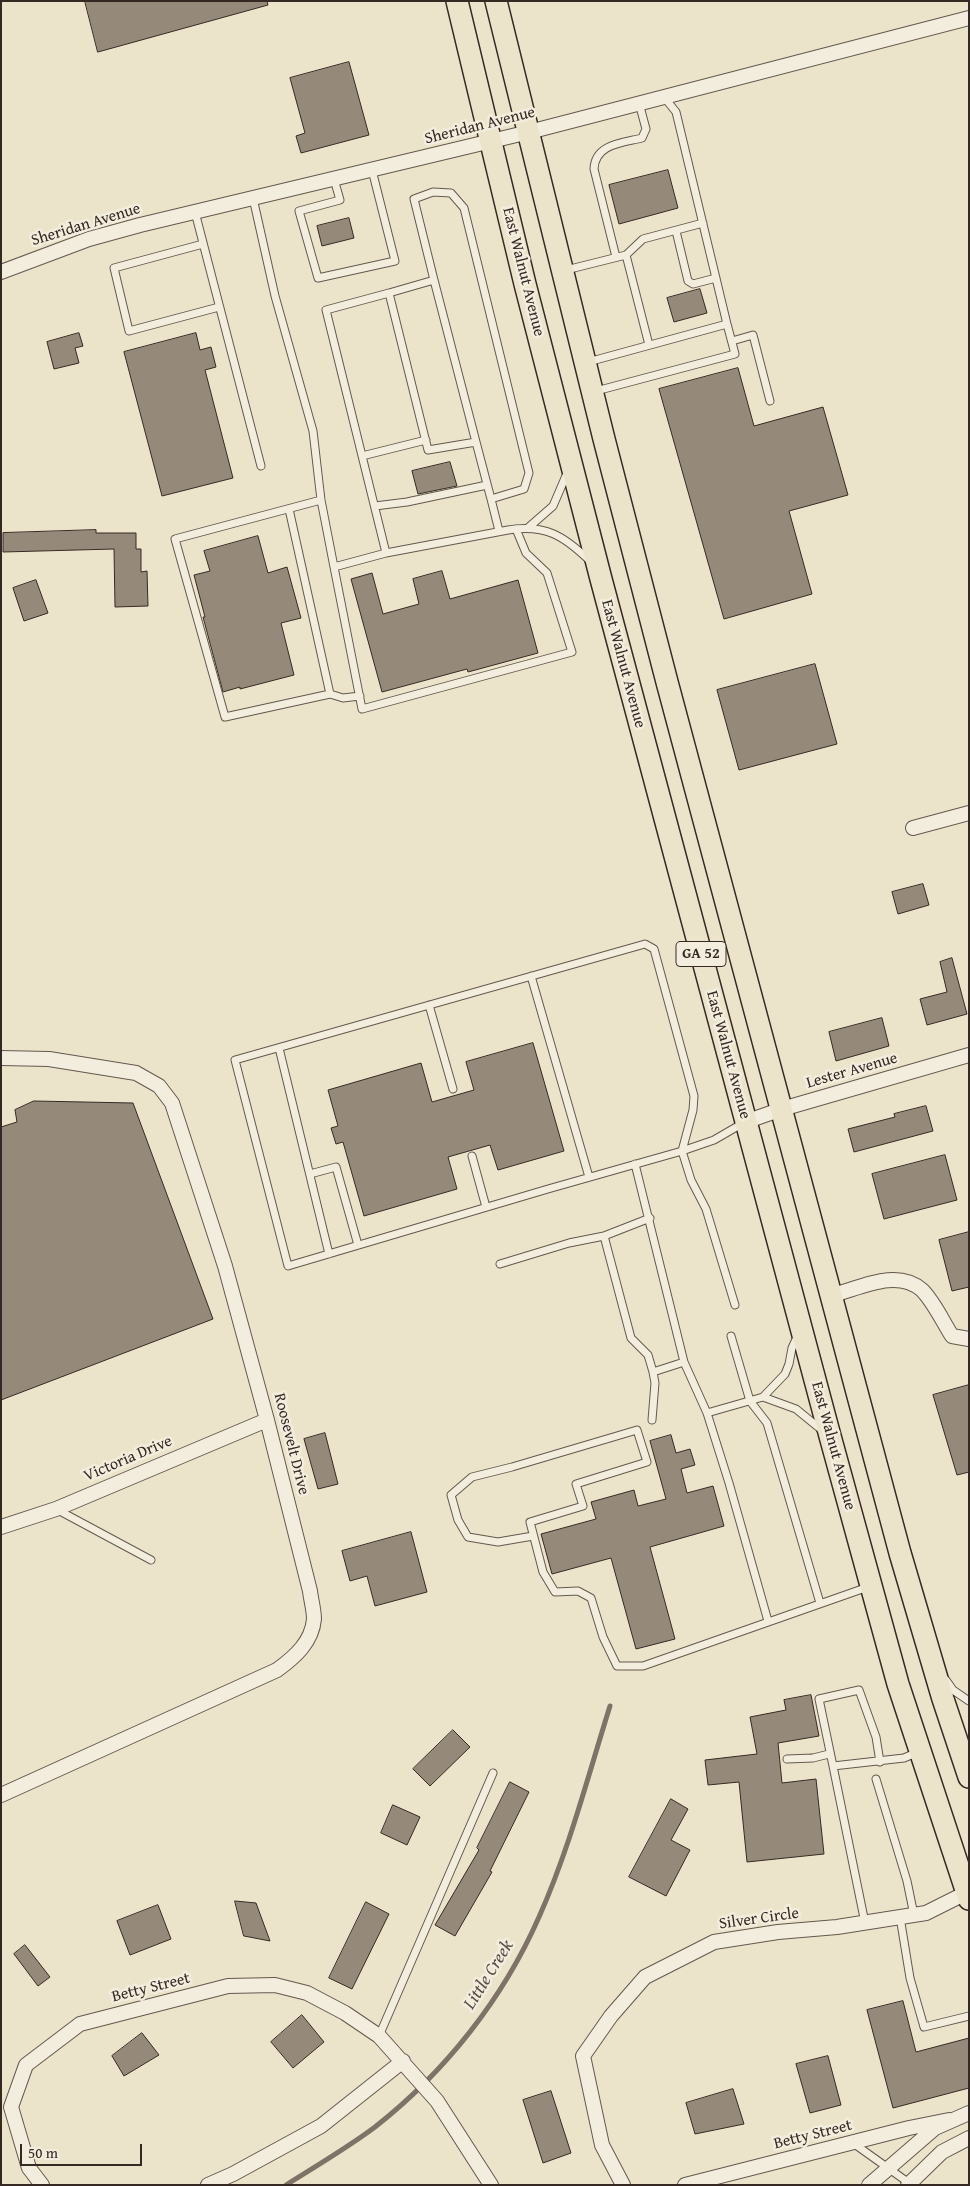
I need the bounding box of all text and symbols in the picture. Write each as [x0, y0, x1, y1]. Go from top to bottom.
street label: Sheridan Avenue [423, 103, 537, 149]
street label: Sheridan Avenue [29, 199, 143, 251]
street label: East Walnut Avenue [498, 206, 548, 338]
street label: East Walnut Avenue [597, 598, 649, 730]
road number: GA 52 [676, 942, 726, 966]
street label: East Walnut Avenue [702, 989, 754, 1121]
street label: Lester Avenue [804, 1049, 900, 1093]
street label: East Walnut Avenue [807, 1380, 859, 1512]
street label: Roosevelt Drive [269, 1391, 313, 1497]
street label: Victoria Drive [81, 1432, 175, 1486]
street label: Silver Circle [718, 1904, 800, 1934]
water label: Little Creek [459, 1936, 519, 2014]
street label: Betty Street [110, 1969, 192, 2007]
street label: Betty Street [772, 2116, 854, 2154]
scale bar [22, 2134, 145, 2166]
text: 50 m [28, 2142, 58, 2163]

